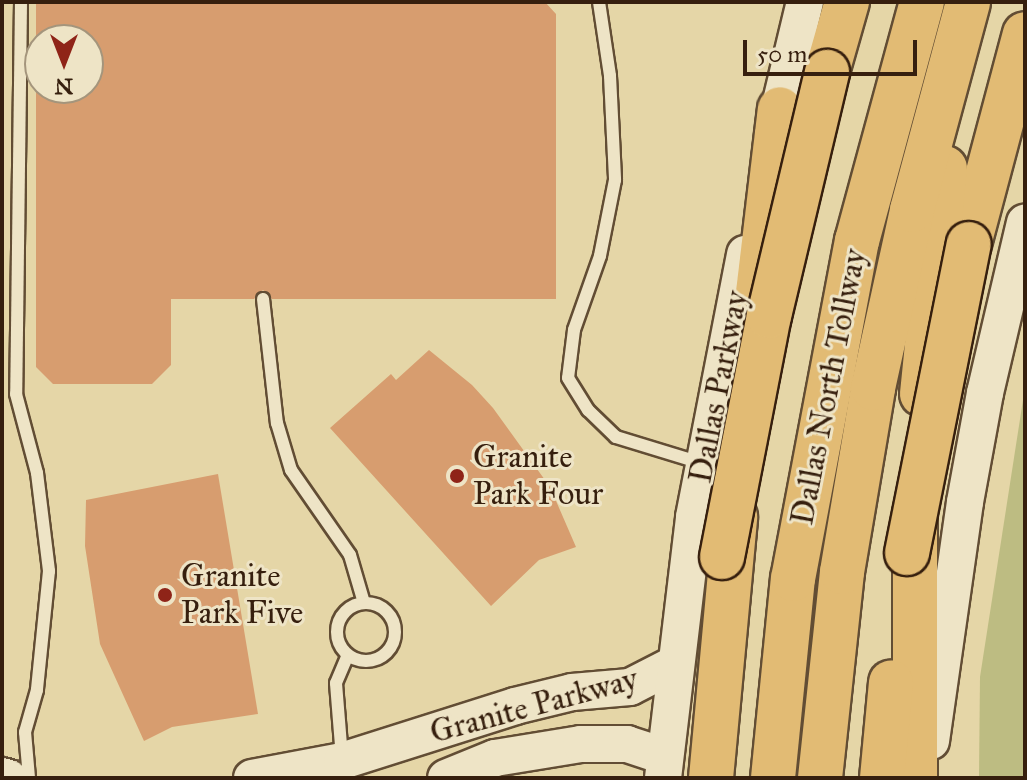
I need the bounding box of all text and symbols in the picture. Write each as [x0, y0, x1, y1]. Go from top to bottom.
north arrow [24, 24, 104, 104]
scale bar [747, 24, 921, 74]
text: 50 m [757, 39, 807, 69]
text: N [55, 73, 73, 100]
street label: Dallas North Tollway [783, 246, 875, 528]
street label: Dallas Parkway [682, 288, 756, 486]
place label: Granite Park Four [473, 439, 603, 514]
marker: Granite Park Four [448, 467, 466, 485]
place label: Granite Park Five [181, 558, 303, 633]
marker: Granite Park Five [156, 586, 174, 604]
street label: Granite Parkway [426, 660, 642, 752]

